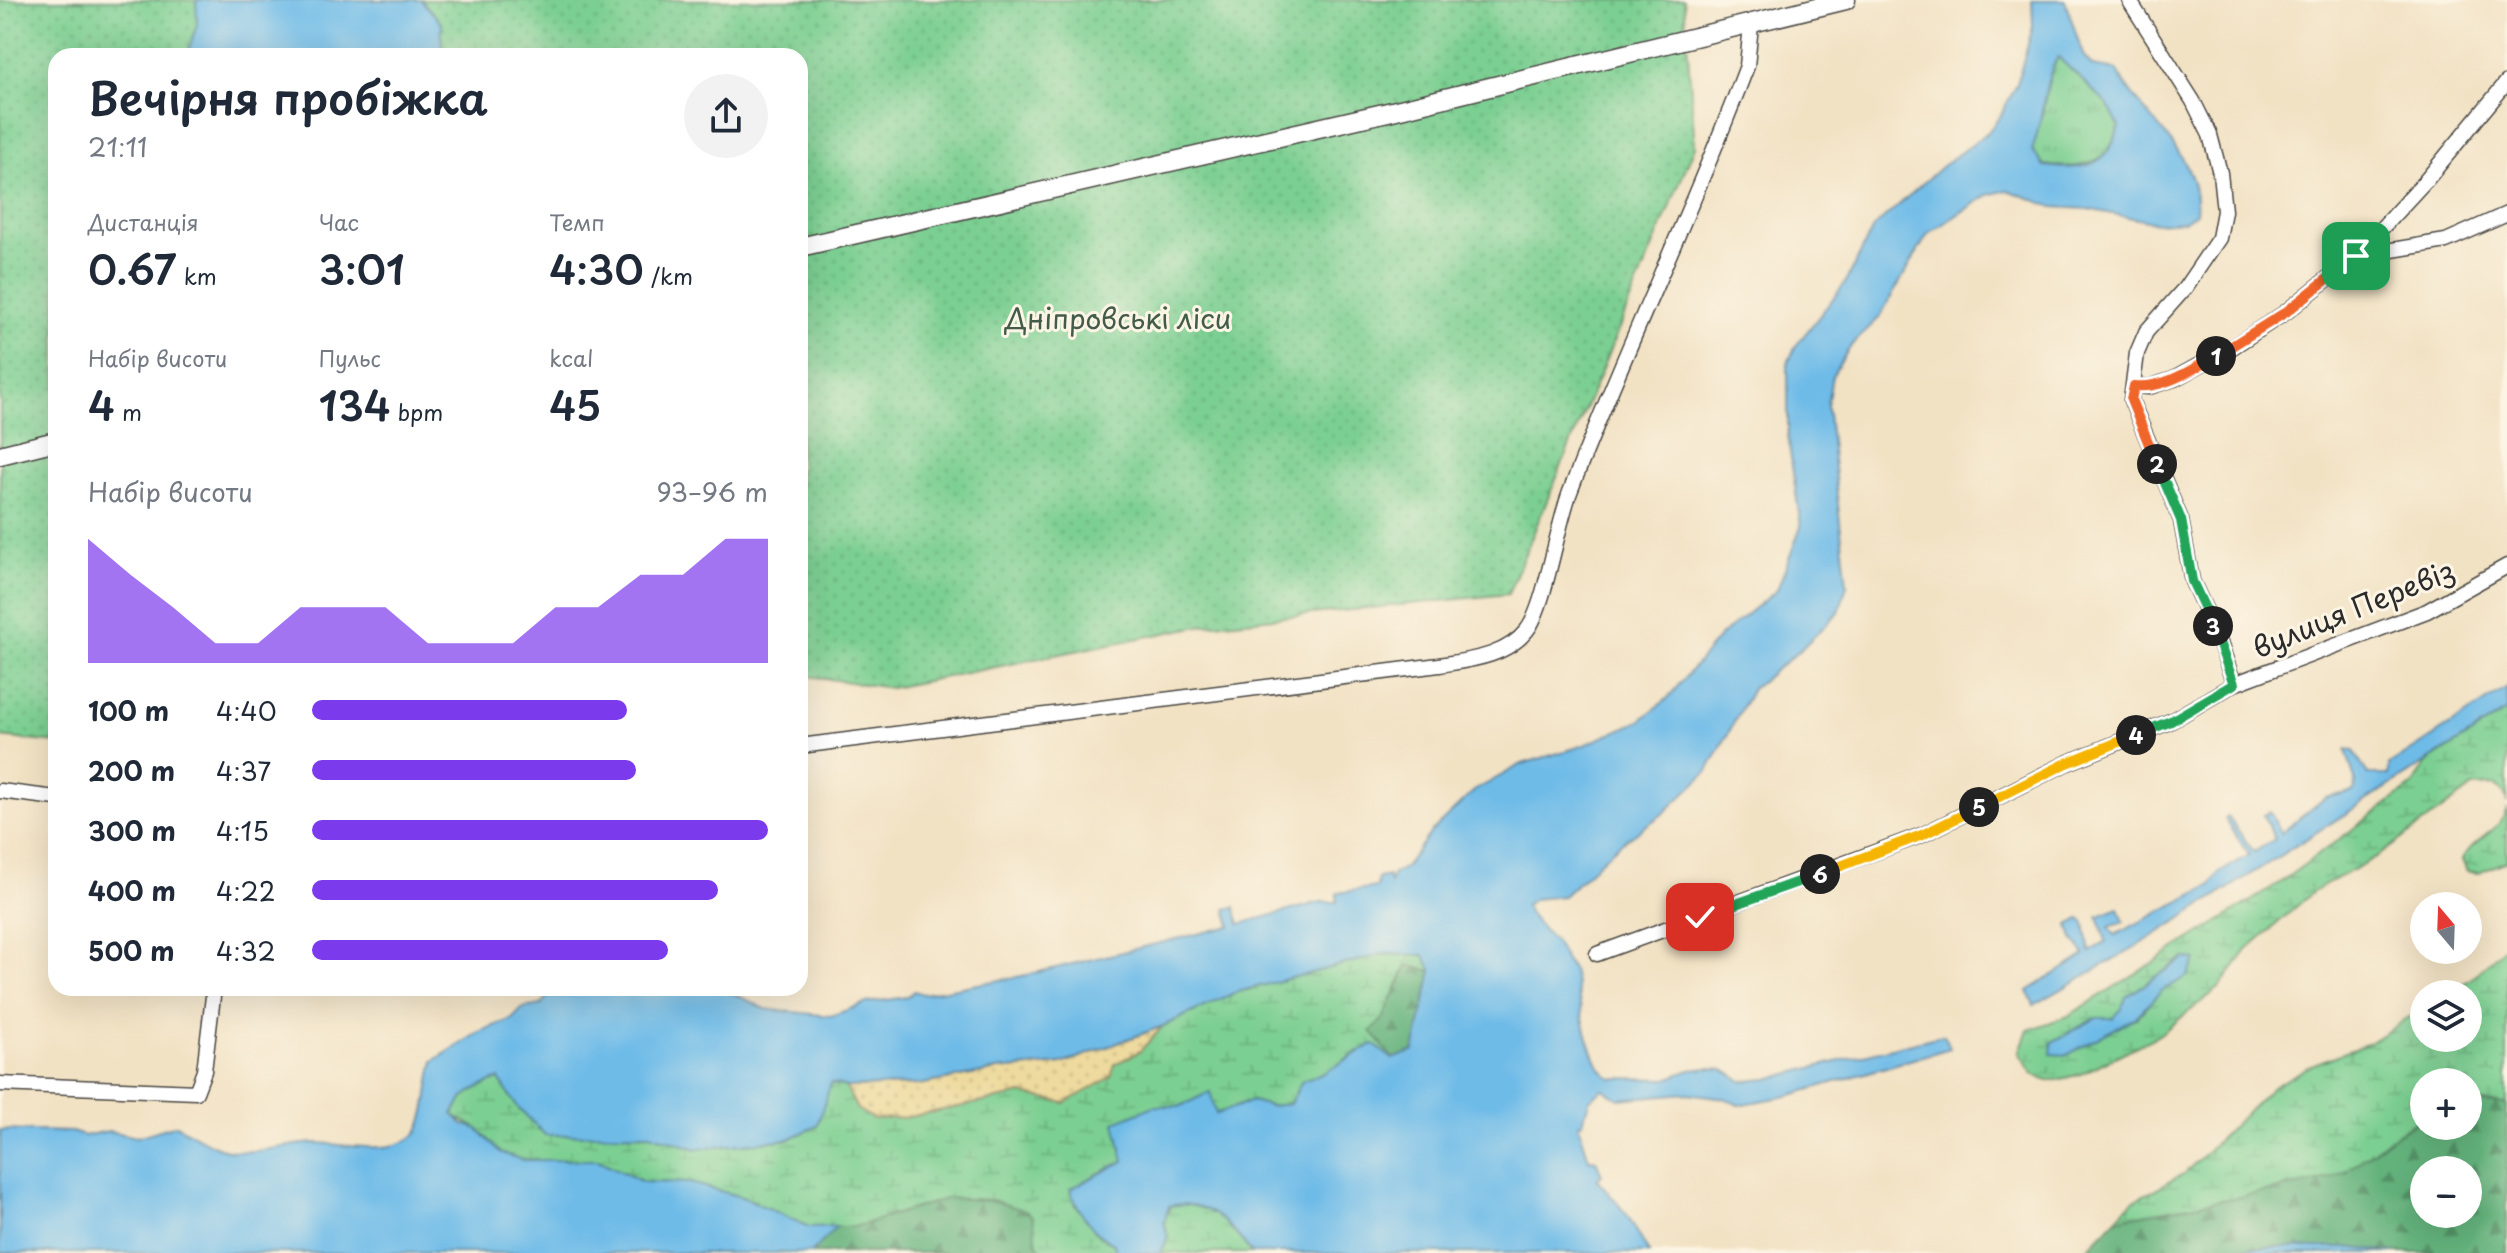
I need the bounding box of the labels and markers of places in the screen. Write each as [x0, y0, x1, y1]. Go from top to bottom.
pin [2322, 222, 2390, 290]
pin: 1 [2196, 336, 2236, 376]
pin: 2 [2137, 444, 2177, 484]
pin: 3 [2193, 606, 2233, 646]
pin: 4 [2116, 715, 2156, 755]
pin: 5 [1959, 787, 1999, 827]
pin: 6 [1800, 854, 1840, 894]
pin [1666, 883, 1734, 951]

